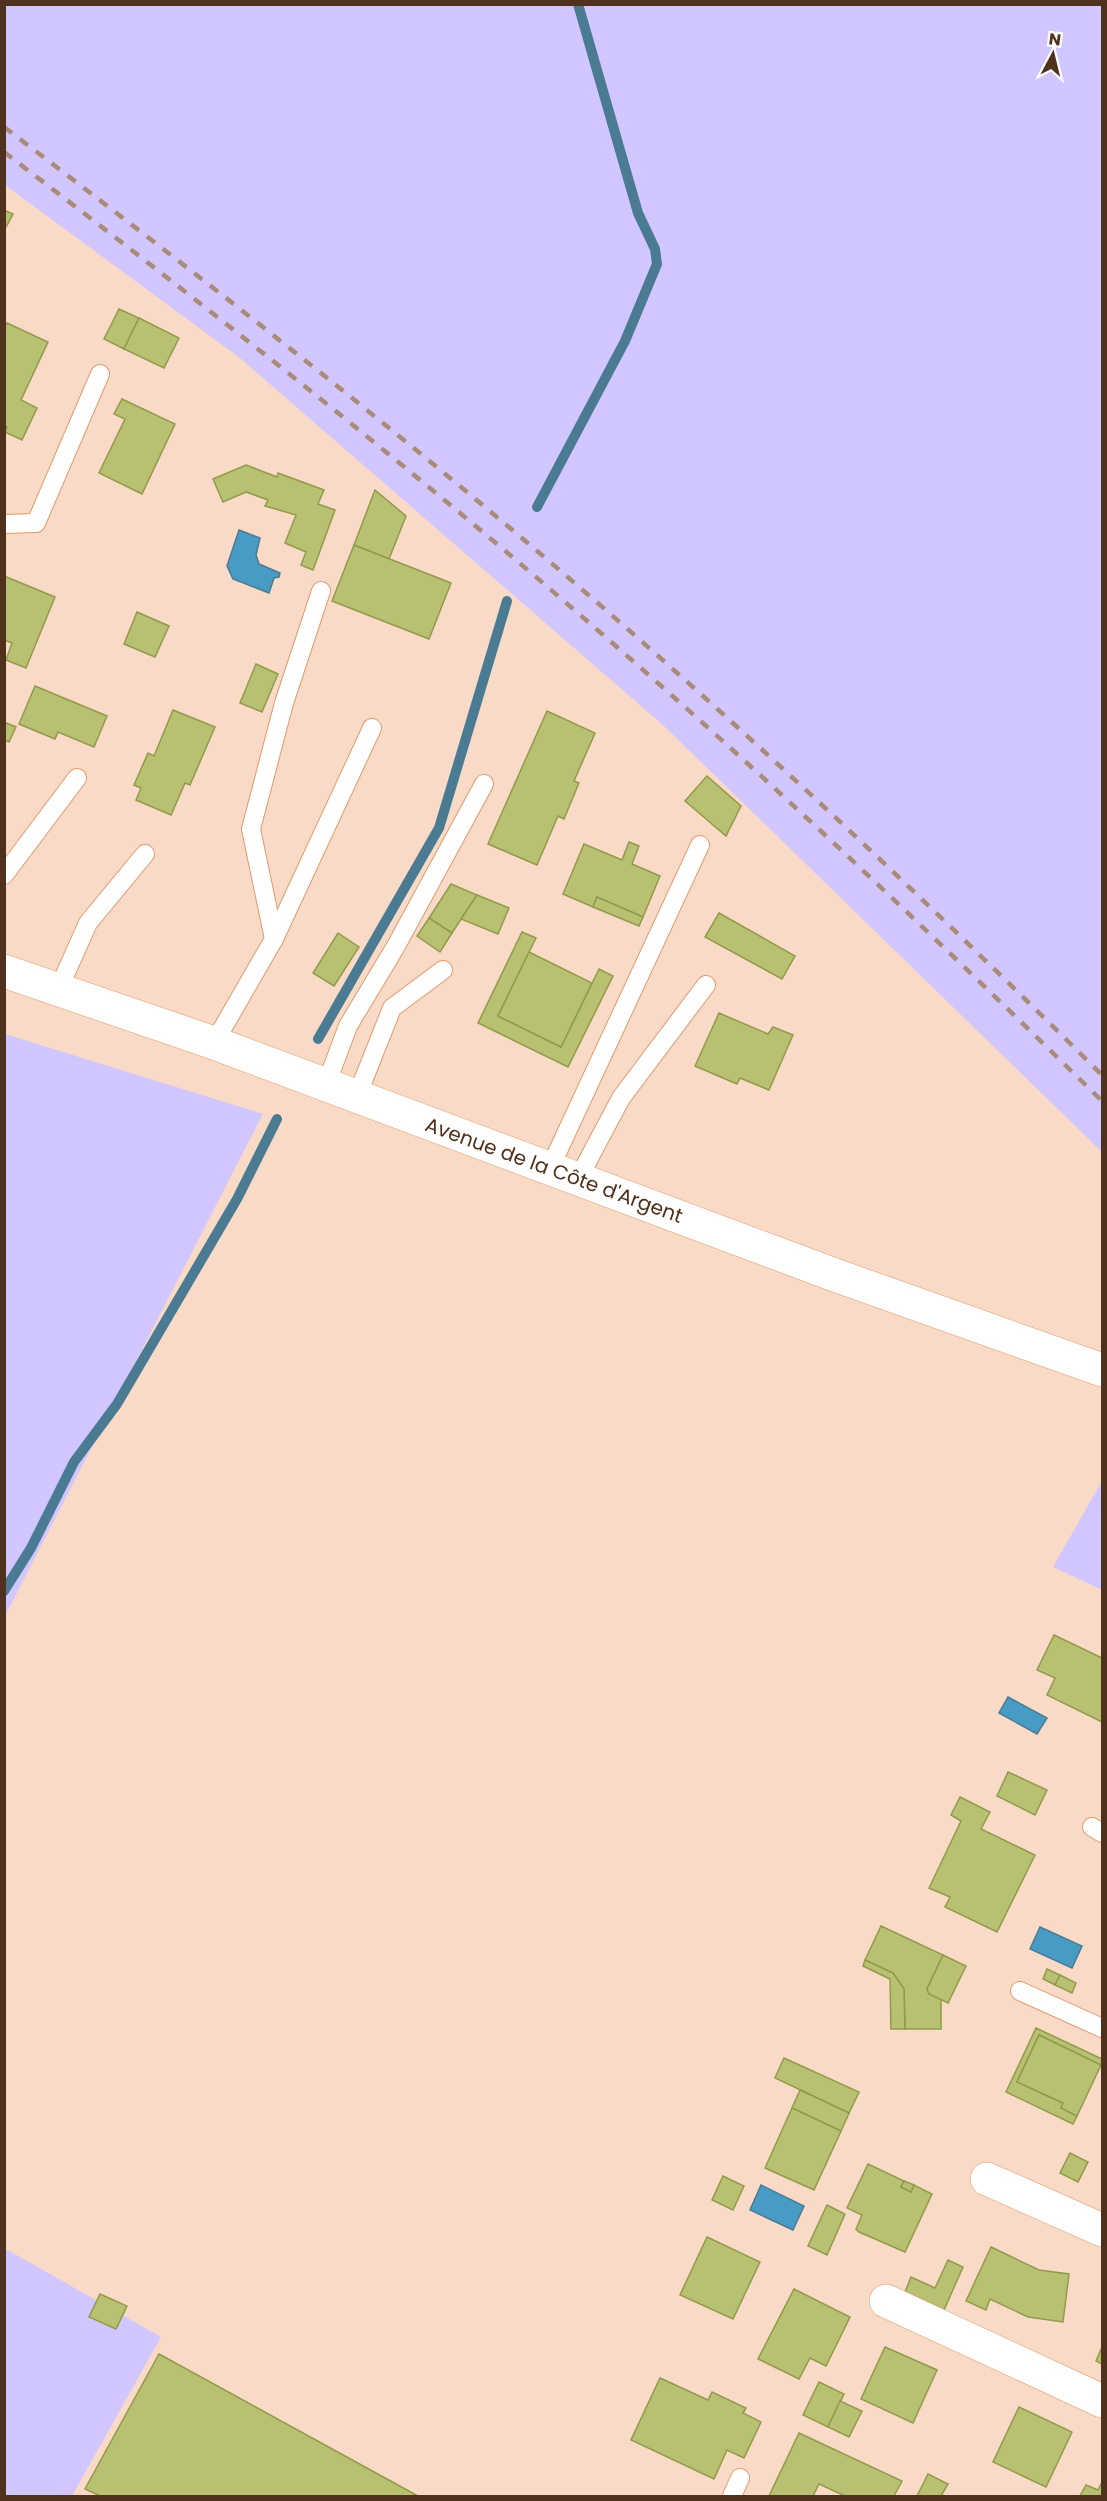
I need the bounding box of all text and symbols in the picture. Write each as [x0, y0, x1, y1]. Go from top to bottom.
north arrow [1023, 24, 1083, 84]
text: N [1047, 27, 1062, 52]
street label: Avenue de la Côte d'Argent [421, 1110, 687, 1230]

